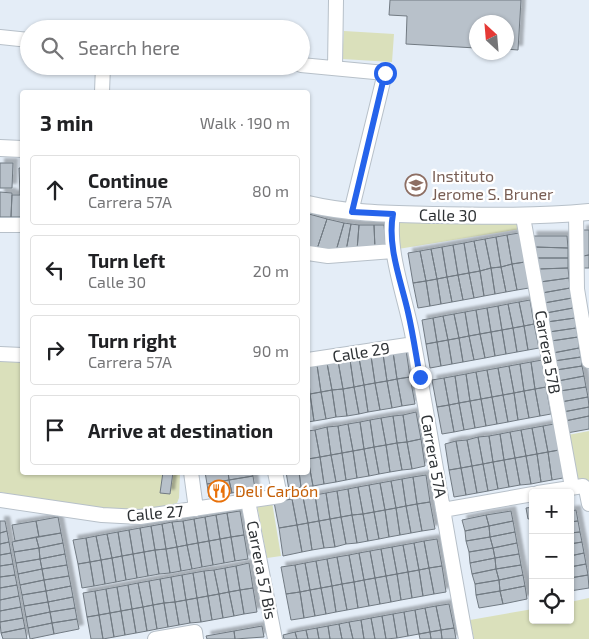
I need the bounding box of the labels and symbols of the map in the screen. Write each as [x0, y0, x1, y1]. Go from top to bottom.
north arrow [469, 15, 514, 60]
route start [374, 62, 397, 85]
place label: Instituto Jerome S. Bruner [432, 166, 554, 203]
school or university icon: Instituto Jerome S. Bruner [404, 173, 428, 197]
street label: Calle 30 [419, 204, 477, 225]
street label: Carrera 57B [532, 309, 565, 395]
street label: Calle 29 [331, 338, 391, 365]
route end [409, 366, 432, 389]
street label: Carrera 57A [418, 413, 451, 499]
restaurant icon: Deli Carbón [207, 479, 231, 503]
place label: Deli Carbón [235, 481, 318, 500]
street label: Calle 27 [126, 501, 184, 524]
street label: Carrera 57 Bis [244, 519, 281, 621]

